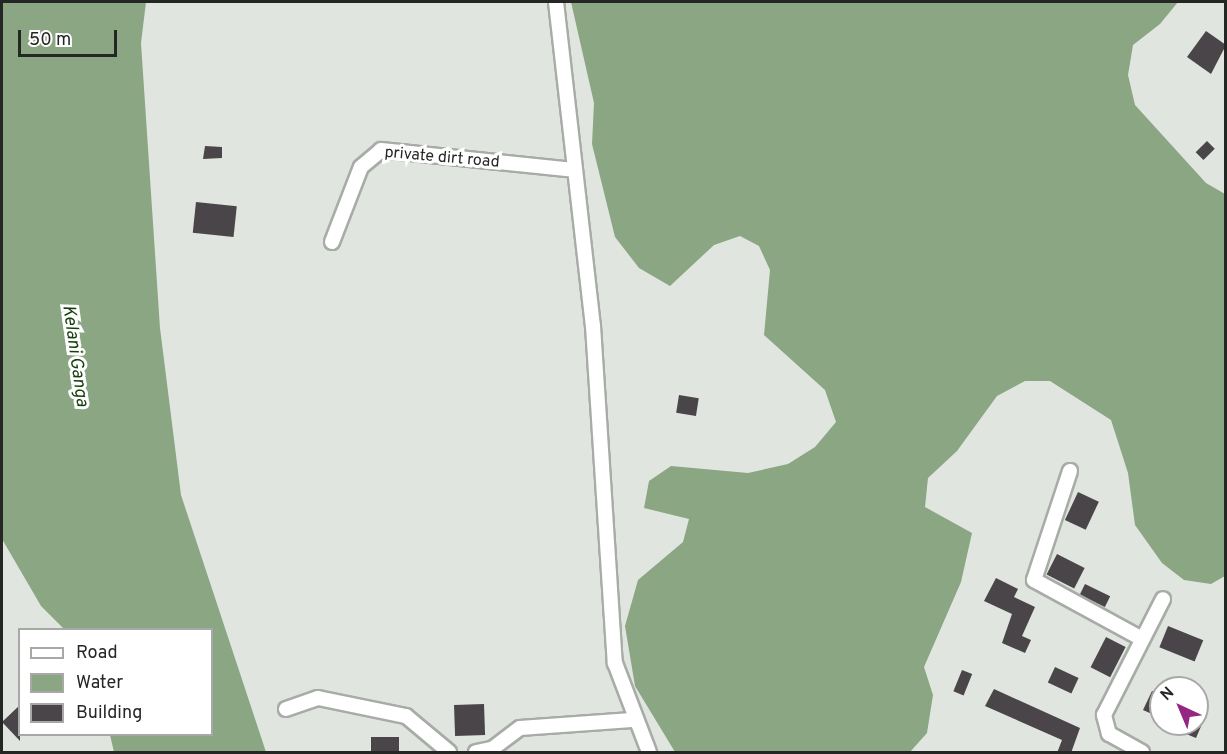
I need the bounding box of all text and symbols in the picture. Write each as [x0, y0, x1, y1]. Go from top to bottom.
scale bar [21, 18, 120, 56]
text: 50 m [29, 29, 71, 52]
street label: private dirt road [384, 143, 500, 173]
water label: Kelani Ganga [56, 304, 92, 408]
legend [18, 628, 213, 736]
text: Road [76, 642, 118, 665]
text: Water [76, 672, 123, 695]
north arrow [1149, 676, 1209, 736]
text: N [1157, 683, 1179, 706]
text: Building [76, 702, 142, 725]

